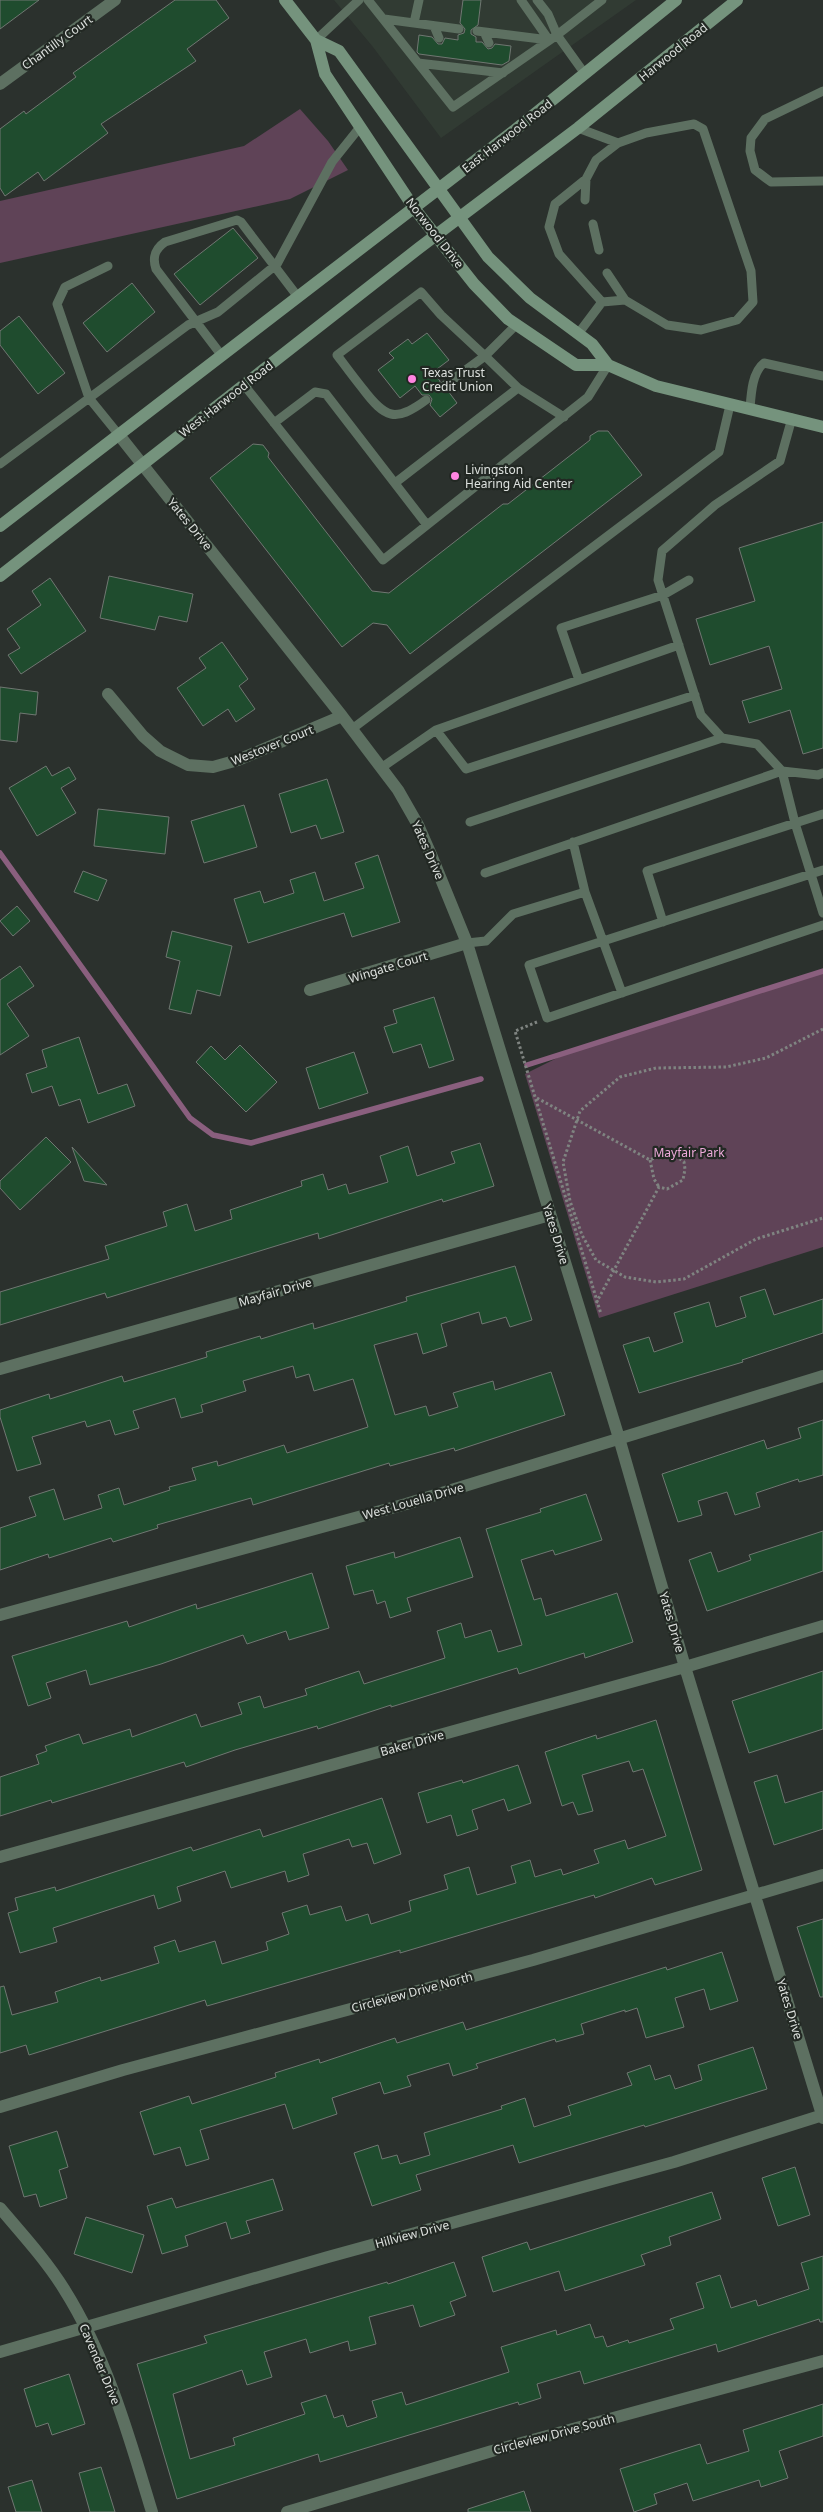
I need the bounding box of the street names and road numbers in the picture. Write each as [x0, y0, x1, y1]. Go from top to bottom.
street label: Chantilly Court [18, 10, 96, 73]
street label: Harwood Road [635, 19, 711, 85]
street label: East Harwood Road [458, 95, 556, 177]
street label: Norwood Drive [402, 194, 468, 272]
street label: West Harwood Road [176, 357, 276, 441]
street label: Yates Drive [164, 494, 216, 554]
street label: Westover Court [228, 721, 316, 769]
street label: Yates Drive [408, 818, 449, 882]
street label: Wingate Court [347, 947, 430, 987]
street label: Yates Drive [539, 1202, 573, 1267]
street label: Mayfair Drive [236, 1273, 314, 1311]
street label: West Louella Drive [361, 1478, 466, 1524]
street label: Yates Drive [655, 1590, 689, 1655]
street label: Baker Drive [378, 1726, 446, 1760]
street label: Circleview Drive North [349, 1968, 475, 2016]
street label: Yates Drive [773, 1977, 807, 2042]
street label: Hillview Drive [373, 2216, 451, 2252]
street label: Cavender Drive [75, 2321, 125, 2407]
street label: Circleview Drive South [491, 2410, 617, 2458]

